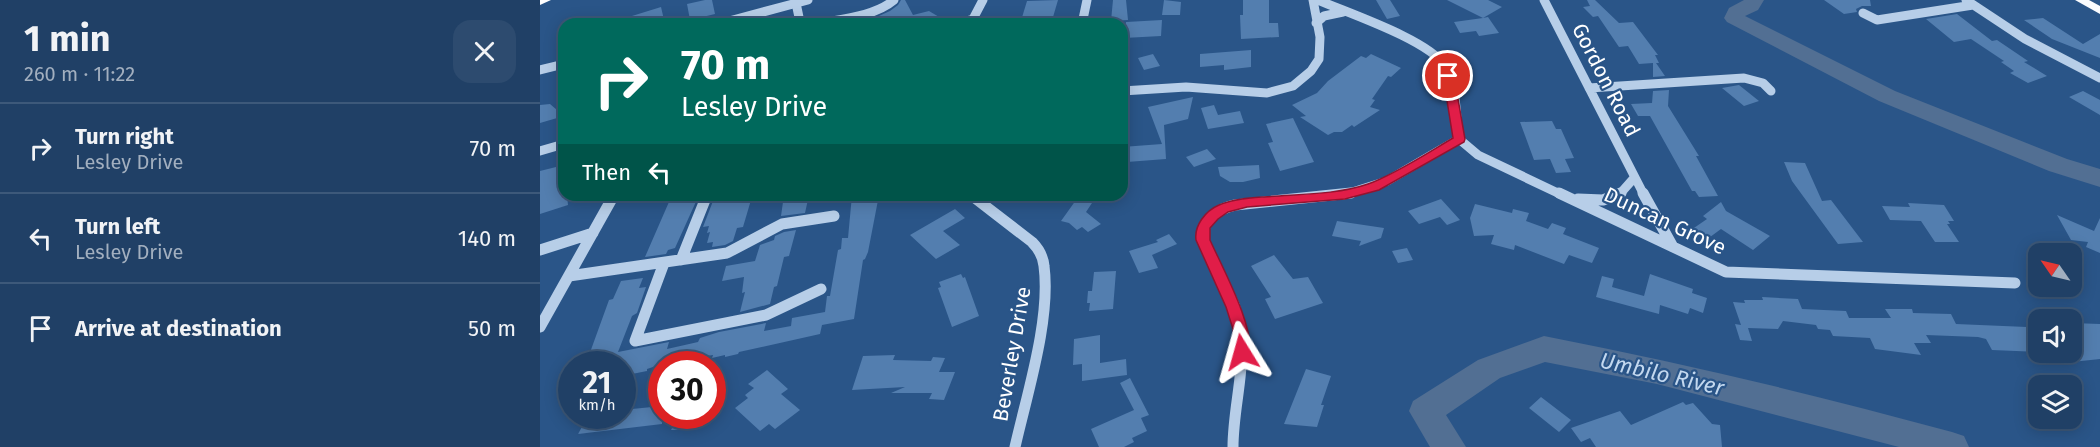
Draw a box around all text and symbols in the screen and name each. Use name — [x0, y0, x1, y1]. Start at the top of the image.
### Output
text: 1 min — [24, 17, 111, 61]
street label: Gordon Road — [1566, 19, 1646, 141]
button: close — [453, 20, 516, 83]
text: 70 m — [681, 40, 770, 90]
icon: right — [582, 42, 660, 120]
pin — [1422, 50, 1473, 101]
icon: arrive — [1431, 59, 1464, 92]
text: 260 m · 11:22 — [24, 62, 135, 86]
text: Lesley Drive — [681, 91, 827, 123]
text: Turn right — [75, 123, 174, 150]
icon: right — [24, 132, 57, 165]
text: 70 m — [470, 135, 516, 162]
text: Lesley Drive — [75, 150, 183, 174]
icon: left — [643, 156, 676, 189]
text: Then — [582, 159, 631, 186]
street label: Duncan Grove — [1600, 181, 1730, 261]
text: Turn left — [75, 213, 160, 240]
icon: left — [24, 222, 57, 255]
text: 140 m — [458, 225, 516, 252]
text: Lesley Drive — [75, 240, 183, 264]
north arrow — [2028, 243, 2082, 297]
map controls — [2028, 243, 2082, 429]
street label: Beverley Drive — [987, 285, 1037, 423]
button: sound — [2028, 309, 2082, 363]
icon: arrive — [24, 312, 57, 345]
text: Arrive at destination — [75, 315, 282, 342]
text: 50 m — [468, 315, 516, 342]
position arrow — [1210, 320, 1274, 384]
water label: Umbilo River — [1597, 347, 1727, 401]
speed limit sign: 30 — [648, 351, 726, 429]
text: 21 — [583, 365, 611, 401]
button: layers — [2028, 375, 2082, 429]
text: km/h — [578, 396, 616, 414]

